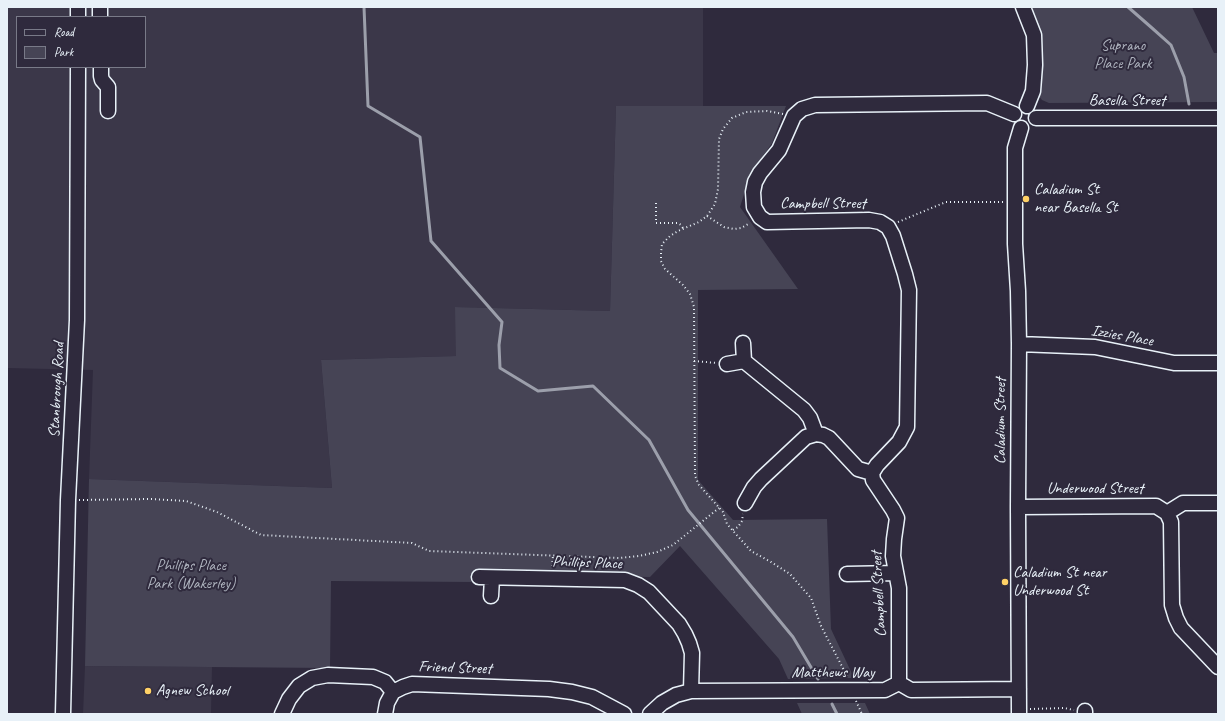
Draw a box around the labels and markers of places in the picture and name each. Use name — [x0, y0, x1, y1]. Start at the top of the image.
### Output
place label: Caladium St near Basella St — [1034, 180, 1118, 218]
marker: Caladium St near Basella St — [1021, 194, 1031, 204]
place label: Caladium St near Underwood St — [1013, 563, 1107, 601]
marker: Caladium St near Underwood St — [1000, 577, 1010, 587]
place label: Agnew School — [156, 681, 229, 701]
marker: Agnew School — [143, 686, 153, 696]

